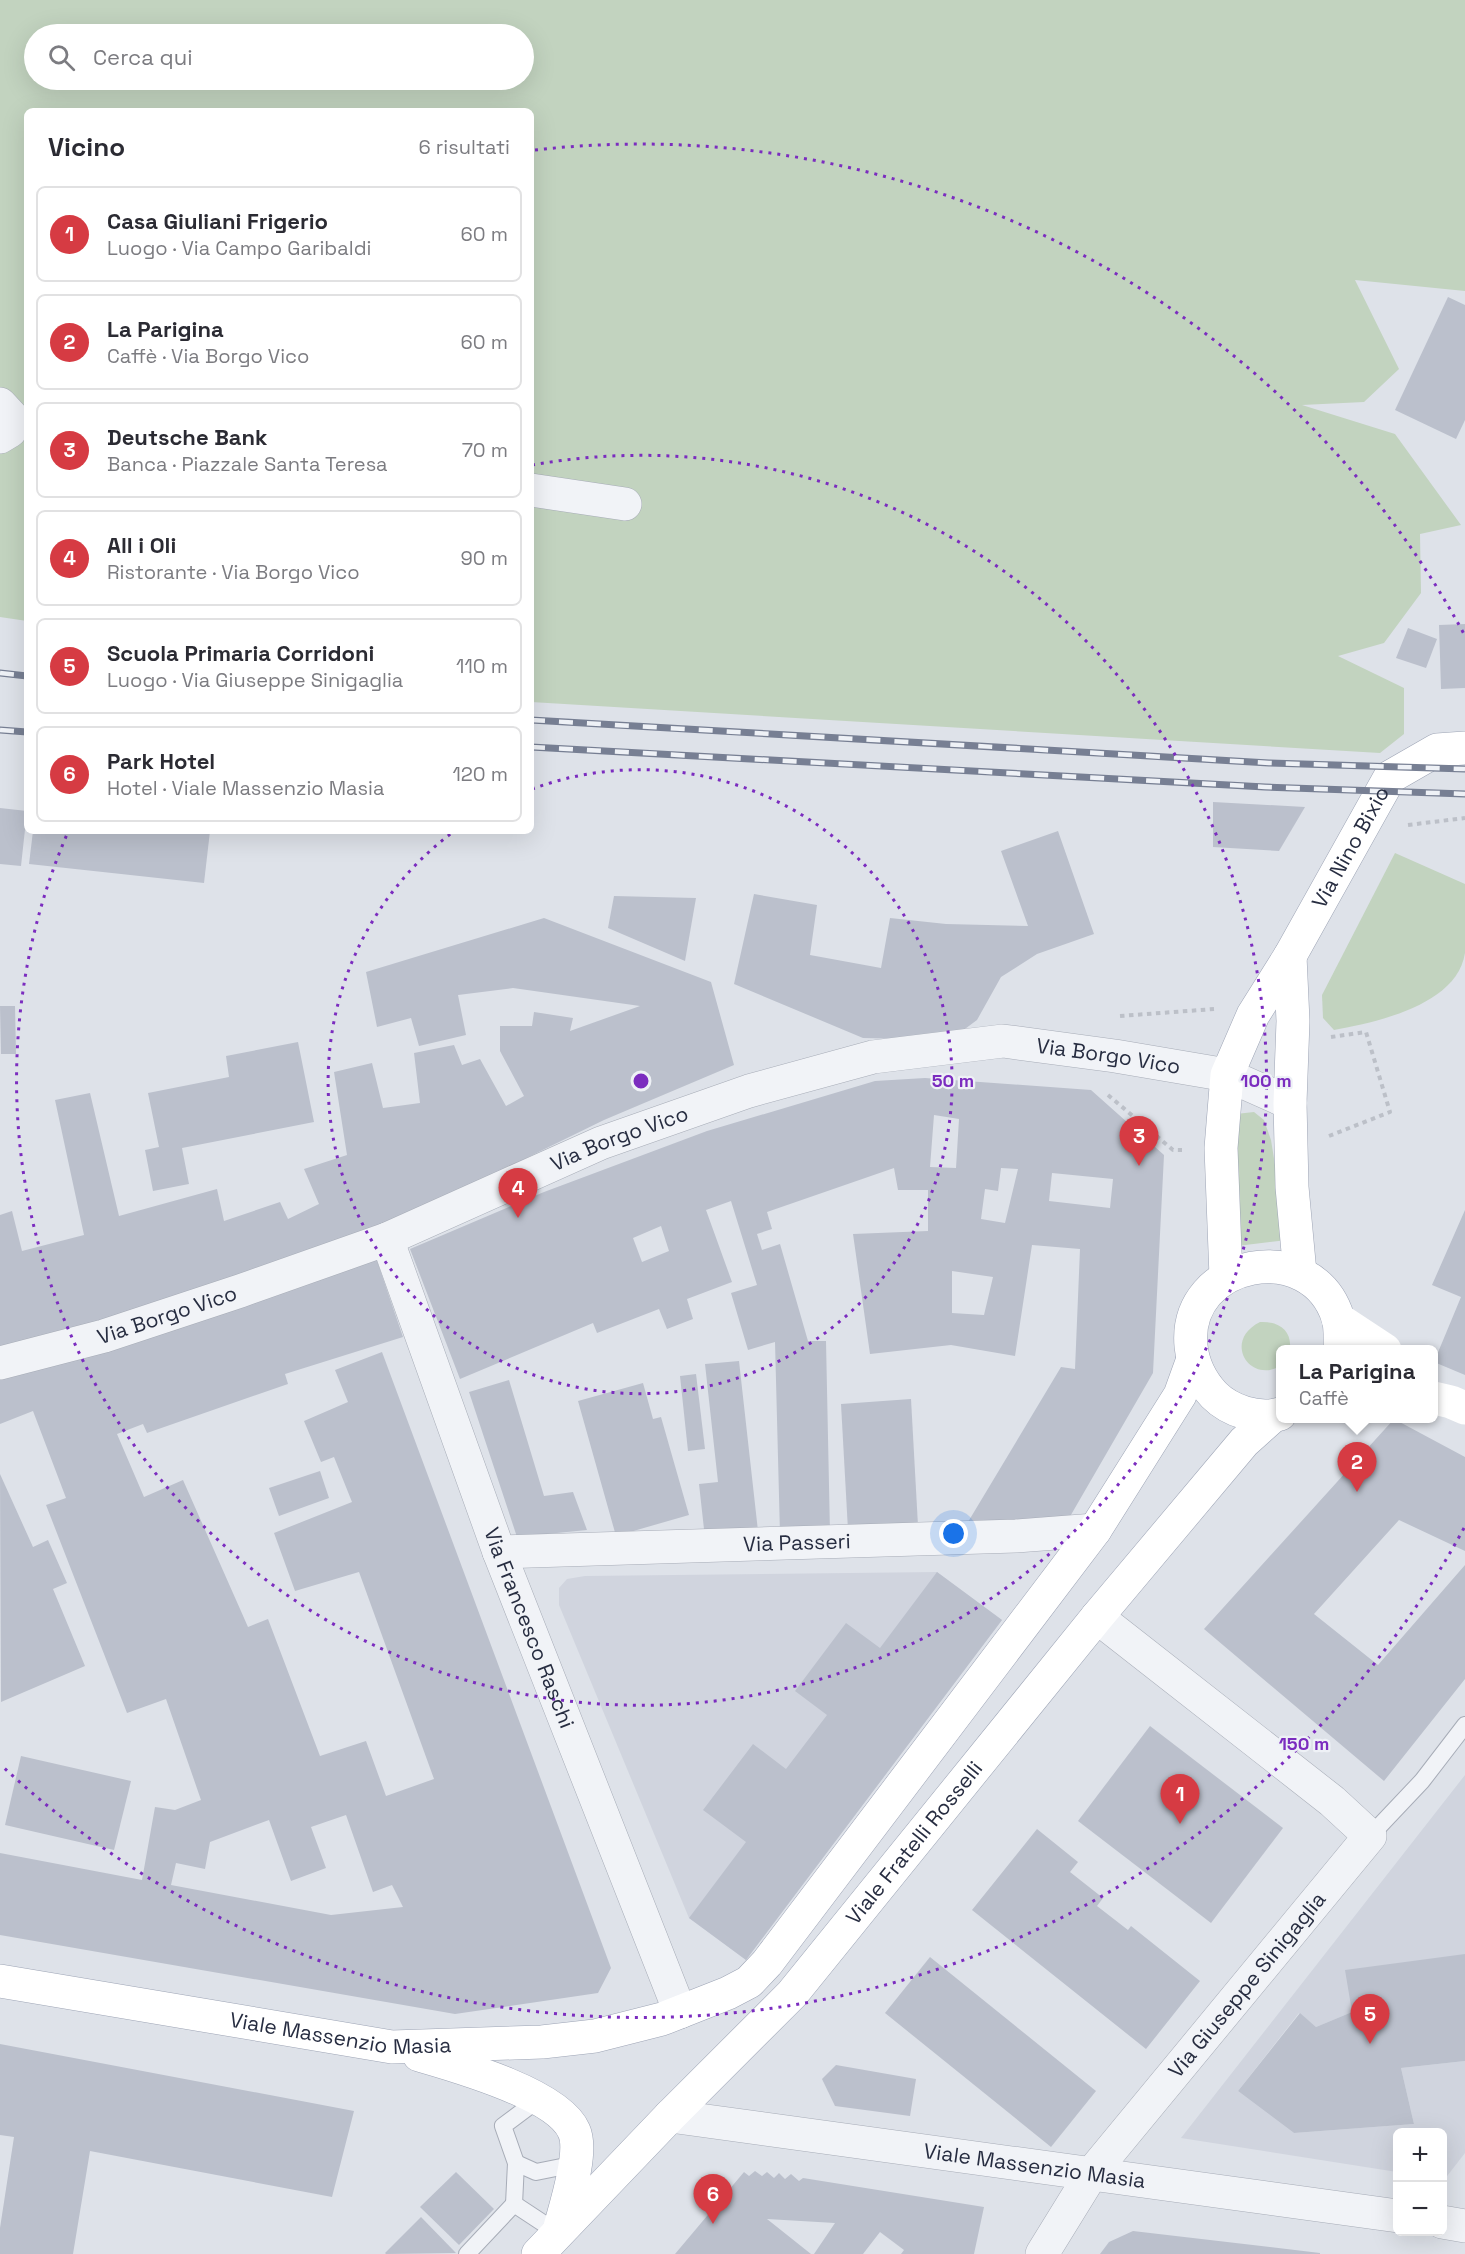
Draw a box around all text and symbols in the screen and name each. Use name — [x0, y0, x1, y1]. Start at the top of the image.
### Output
search box — [24, 24, 534, 90]
icon: search — [45, 41, 78, 74]
text: Cerca qui — [93, 43, 193, 71]
text: Vicino — [48, 130, 125, 164]
text: 6 risultati — [418, 134, 510, 160]
text: Casa Giuliani Frigerio — [107, 207, 328, 235]
text: 1 — [65, 221, 74, 247]
text: 60 m — [461, 221, 508, 247]
text: Luogo · Via Campo Garibaldi — [107, 235, 371, 261]
text: La Parigina — [107, 315, 224, 343]
text: 2 — [64, 329, 75, 355]
text: 60 m — [461, 329, 508, 355]
text: Caffè · Via Borgo Vico — [107, 343, 309, 369]
text: Deutsche Bank — [107, 423, 267, 451]
text: 3 — [63, 437, 76, 463]
text: 70 m — [462, 437, 508, 463]
text: Banca · Piazzale Santa Teresa — [107, 451, 388, 477]
text: All i Oli — [107, 531, 176, 559]
text: 4 — [63, 545, 76, 571]
text: 90 m — [461, 545, 508, 571]
text: Ristorante · Via Borgo Vico — [107, 559, 360, 585]
text: Scuola Primaria Corridoni — [107, 639, 374, 667]
text: 5 — [64, 653, 76, 679]
text: 110 m — [456, 653, 508, 679]
text: Luogo · Via Giuseppe Sinigaglia — [107, 667, 403, 693]
text: Park Hotel — [107, 747, 215, 775]
text: 6 — [63, 761, 76, 787]
text: 120 m — [452, 761, 508, 787]
text: Hotel · Viale Massenzio Masia — [107, 775, 384, 801]
street label: Via Nino Bixio — [1305, 781, 1395, 913]
street label: Via Borgo Vico — [1035, 1032, 1182, 1080]
text: 50 m — [932, 1069, 974, 1092]
text: 100 m — [1240, 1069, 1292, 1092]
centre of rings — [631, 1071, 651, 1091]
street label: Via Borgo Vico — [546, 1099, 692, 1177]
pin: 3 — [1120, 1116, 1158, 1166]
pin: 4 — [498, 1168, 538, 1218]
street label: Via Borgo Vico — [94, 1279, 240, 1350]
popup — [1276, 1345, 1438, 1423]
text: La Parigina — [1299, 1357, 1415, 1385]
text: Caffè — [1299, 1385, 1349, 1411]
pin: 2 — [1338, 1442, 1376, 1492]
your location — [939, 1519, 968, 1548]
street label: Via Francesco Raschi — [478, 1524, 581, 1732]
street label: Via Passeri — [743, 1527, 851, 1557]
text: 150 m — [1279, 1732, 1329, 1755]
street label: Viale Fratelli Rosselli — [840, 1755, 988, 1930]
pin: 1 — [1160, 1774, 1200, 1824]
street label: Via Giuseppe Sinigaglia — [1162, 1886, 1331, 2083]
pin: 5 — [1350, 1994, 1390, 2044]
street label: Viale Massenzio Masia — [228, 2006, 452, 2060]
map controls — [1393, 2128, 1447, 2236]
button: + — [1393, 2128, 1447, 2182]
street label: Viale Massenzio Masia — [922, 2137, 1147, 2194]
pin: 6 — [694, 2174, 732, 2224]
button: − — [1393, 2182, 1447, 2236]

